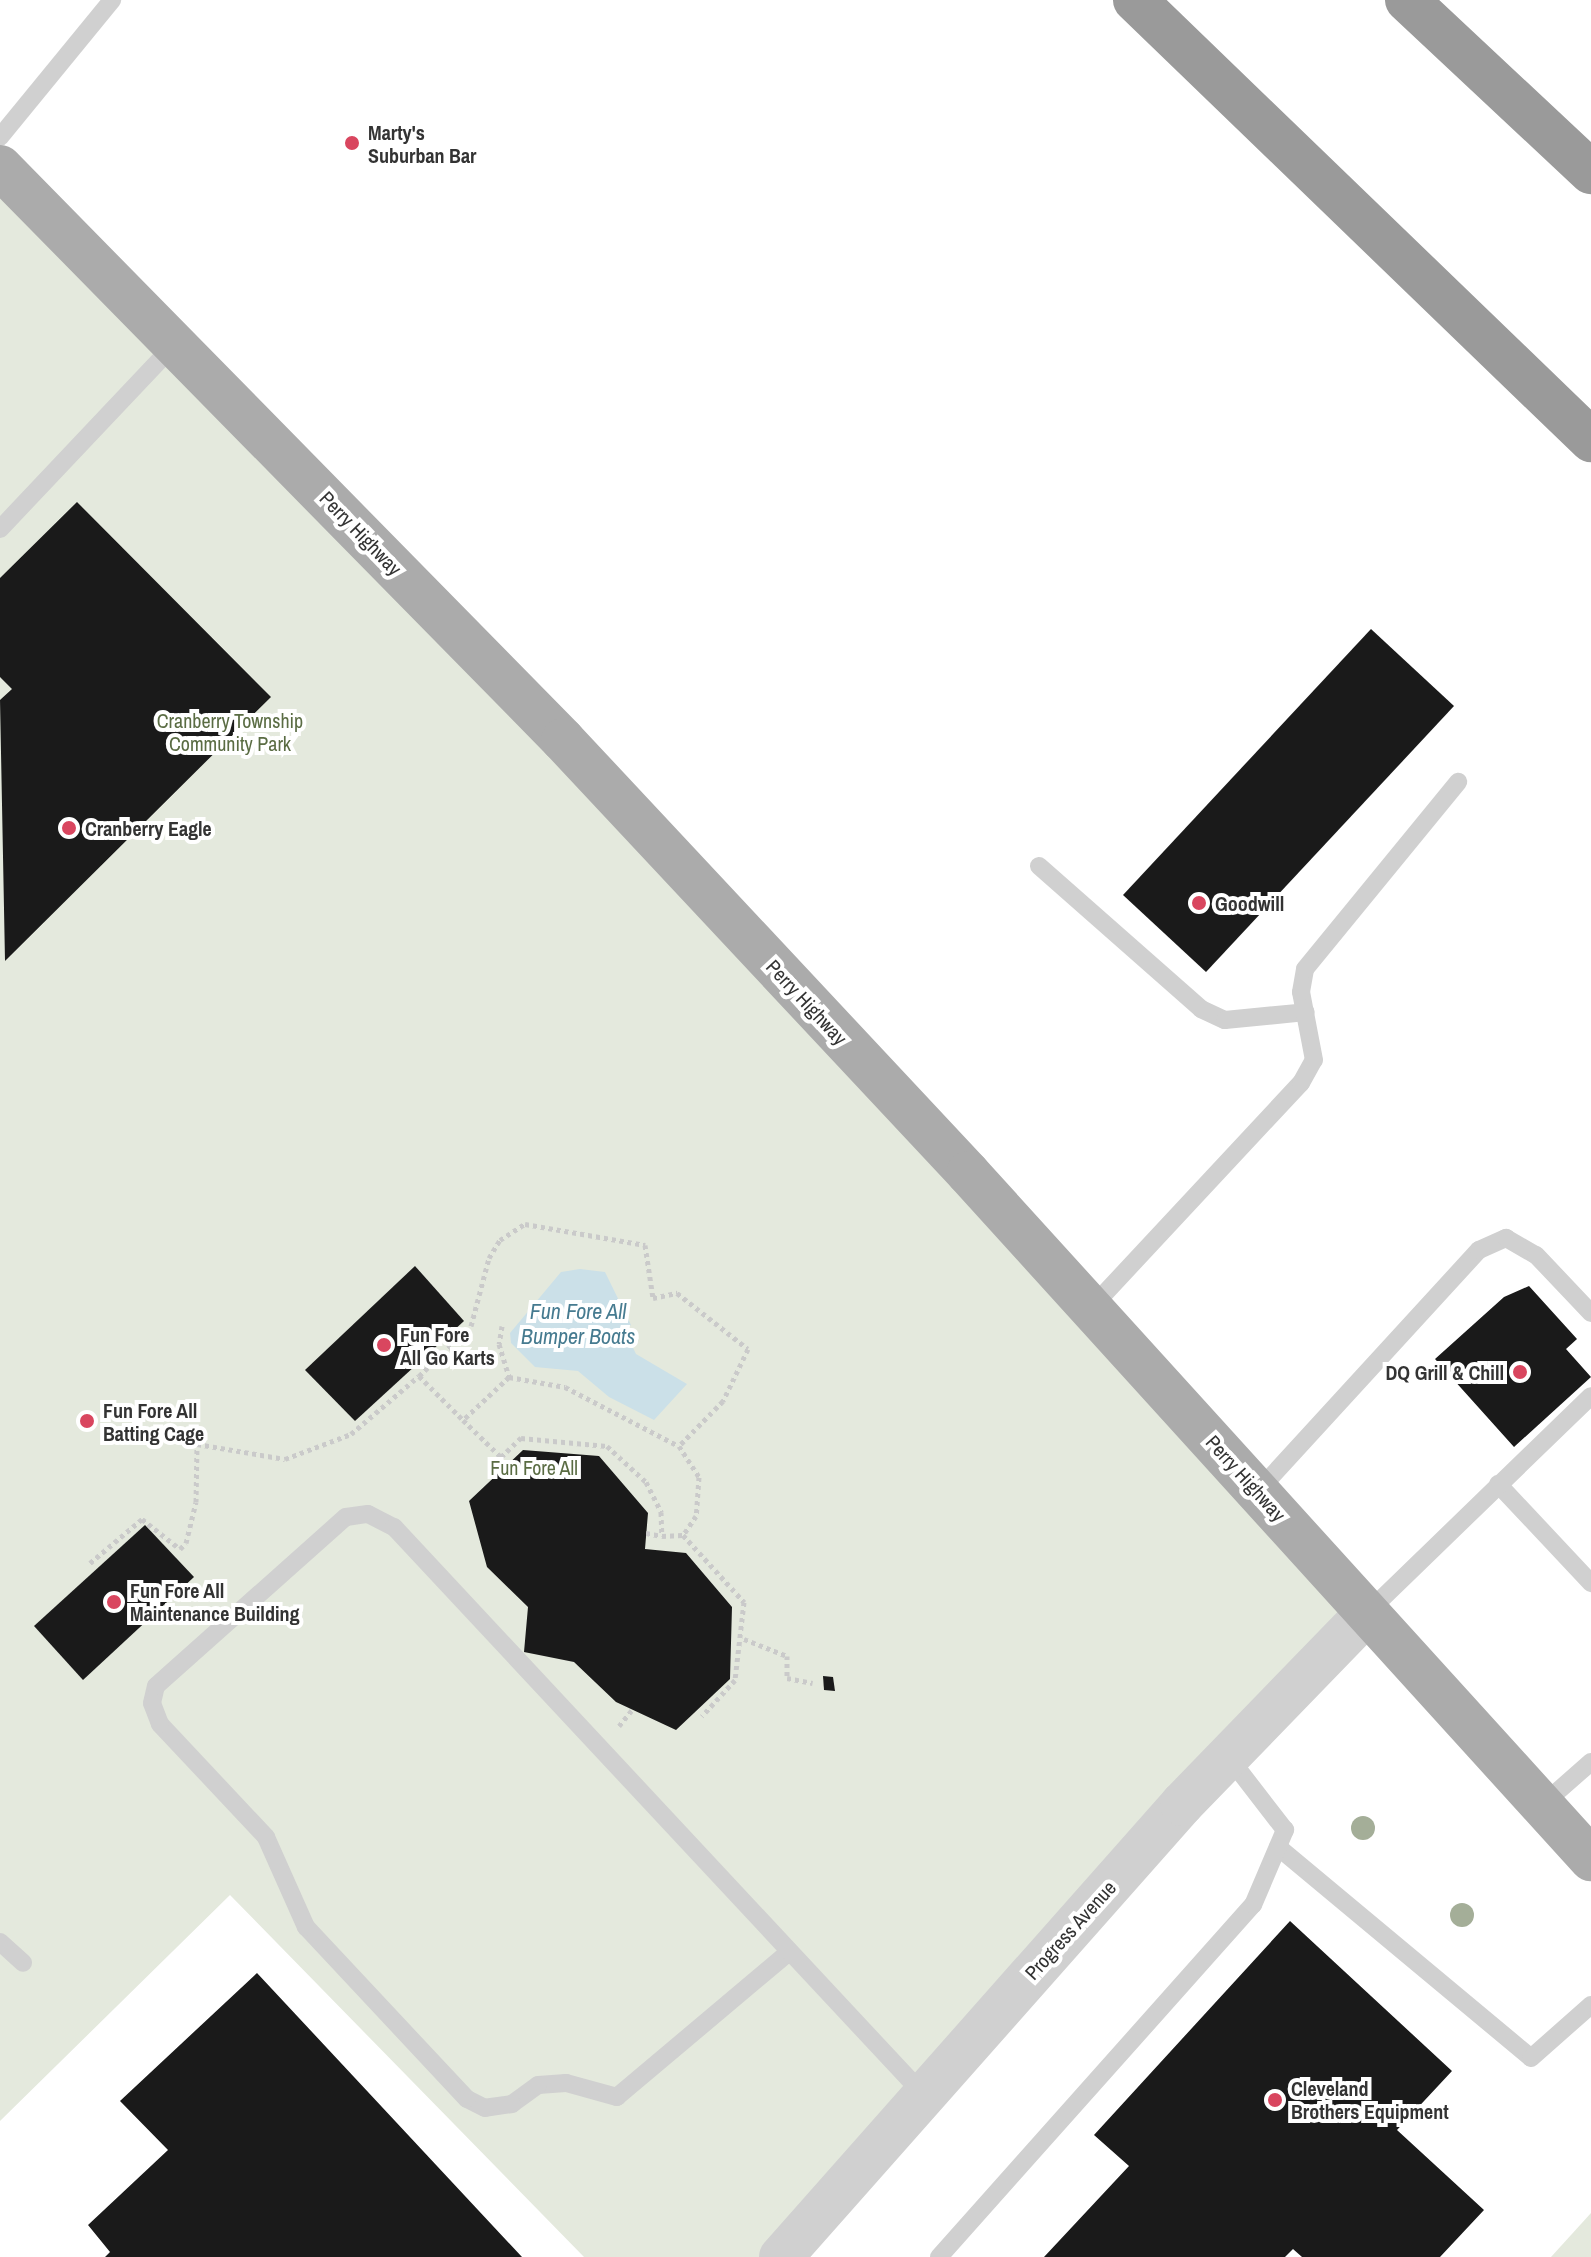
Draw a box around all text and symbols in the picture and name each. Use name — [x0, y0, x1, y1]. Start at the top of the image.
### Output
place label: Marty's Suburban Bar — [368, 120, 476, 167]
marker: Marty's Suburban Bar — [343, 134, 361, 152]
street label: Perry Highway — [315, 486, 407, 580]
park label: Cranberry Township Community Park — [157, 708, 303, 755]
place label: Cranberry Eagle — [85, 816, 212, 840]
marker: Cranberry Eagle — [60, 819, 78, 837]
place label: Goodwill — [1215, 891, 1284, 915]
marker: Goodwill — [1190, 894, 1208, 912]
street label: Perry Highway — [762, 954, 852, 1050]
water label: Fun Fore All Bumper Boats — [521, 1298, 635, 1350]
place label: Fun Fore All Go Karts — [400, 1322, 495, 1369]
marker: Fun Fore All Go Karts — [375, 1336, 393, 1354]
place label: DQ Grill & Chill — [1386, 1360, 1504, 1384]
marker: DQ Grill & Chill — [1511, 1363, 1529, 1381]
place label: Fun Fore All Batting Cage — [103, 1398, 204, 1445]
marker: Fun Fore All Batting Cage — [78, 1412, 96, 1430]
street label: Perry Highway — [1201, 1430, 1291, 1526]
park label: Fun Fore All — [490, 1455, 578, 1479]
place label: Fun Fore All Maintenance Building — [130, 1578, 299, 1625]
marker: Fun Fore All Maintenance Building — [105, 1593, 123, 1611]
street label: Progress Avenue — [1019, 1875, 1121, 1985]
place label: Cleveland Brothers Equipment — [1291, 2076, 1449, 2123]
marker: Cleveland Brothers Equipment — [1266, 2091, 1284, 2109]

